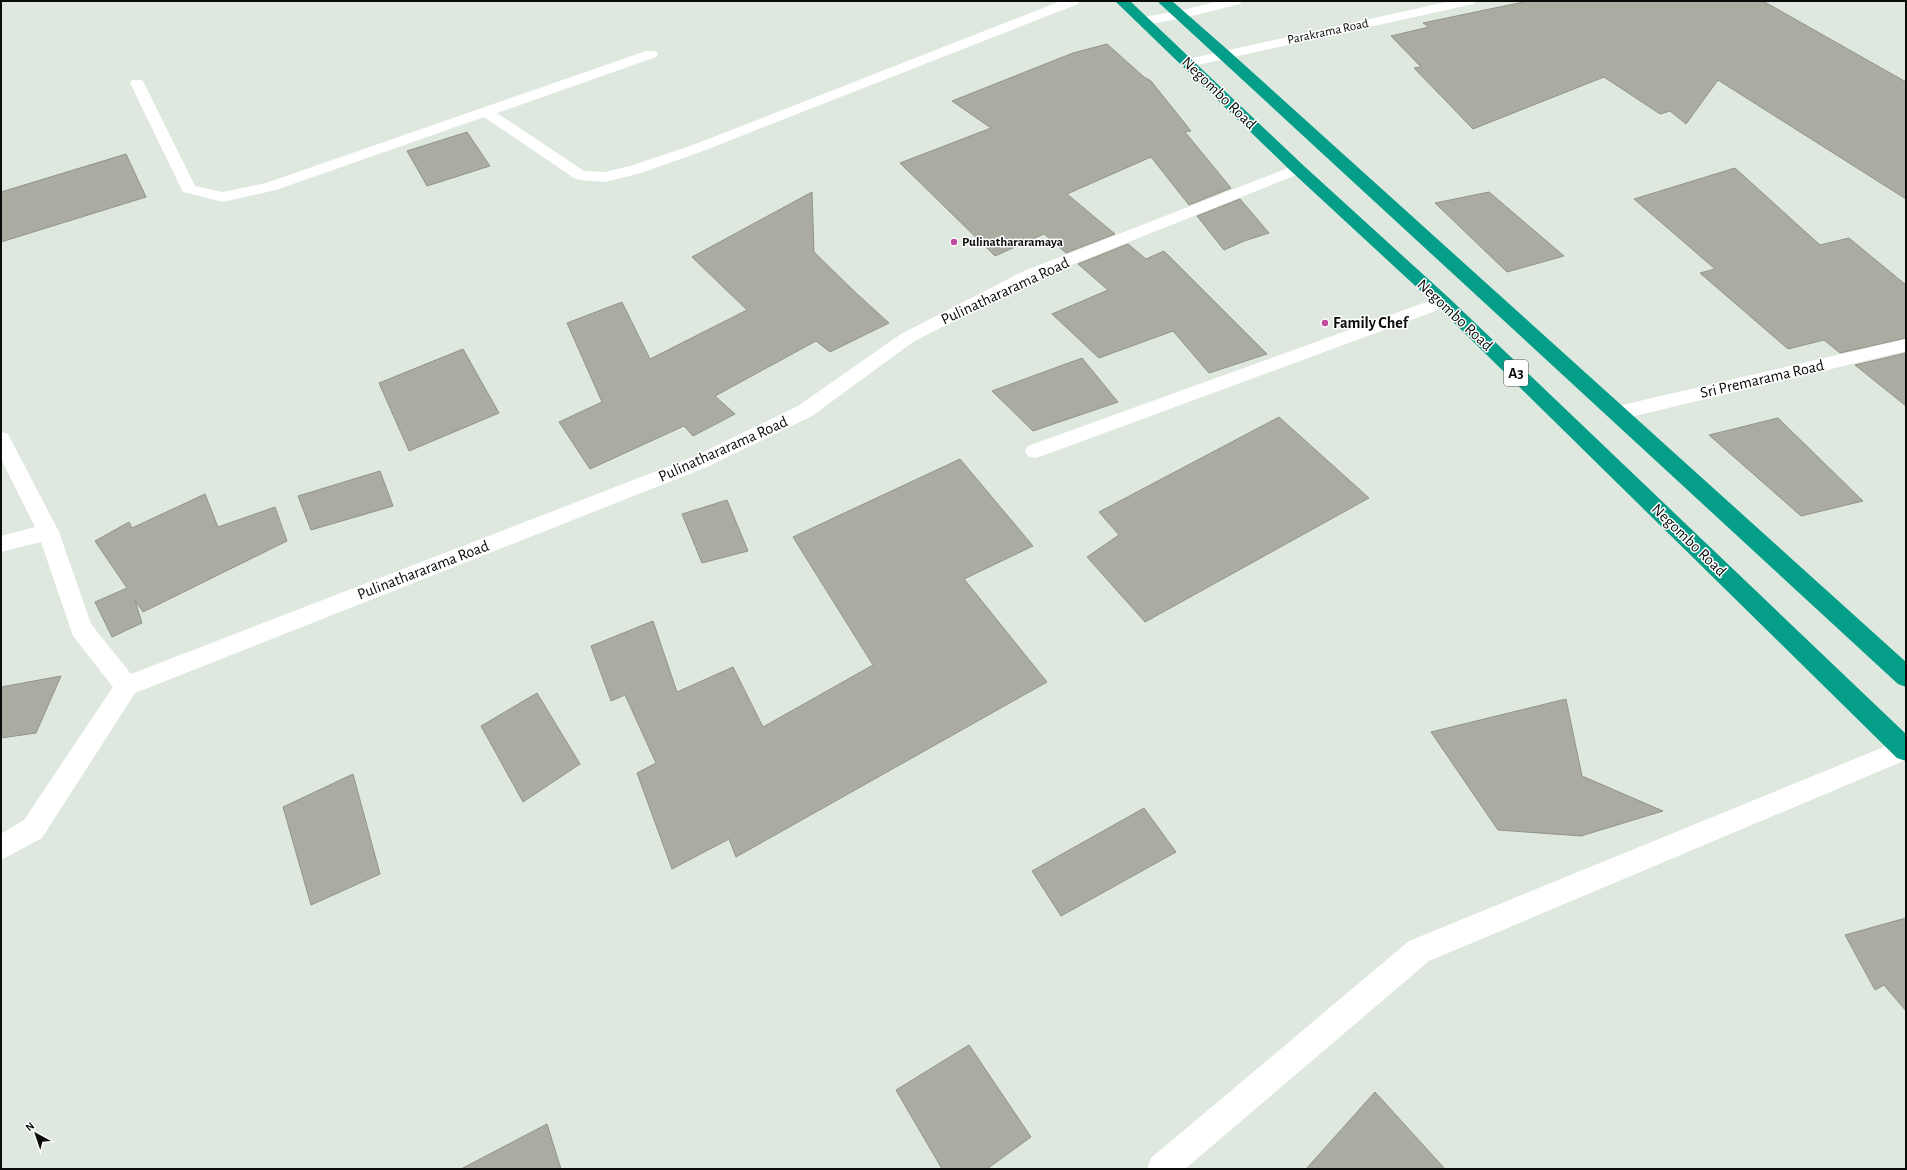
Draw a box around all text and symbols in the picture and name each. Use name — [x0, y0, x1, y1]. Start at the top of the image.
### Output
street label: Parakrama Road — [1286, 17, 1370, 47]
street label: Negombo Road — [1179, 54, 1259, 132]
place label: Pulinathararamaya — [962, 236, 1063, 249]
marker: Pulinathararamaya — [949, 237, 959, 247]
street label: Pulinathararama Road — [938, 254, 1072, 328]
street label: Negombo Road — [1414, 276, 1496, 354]
place label: Family Chef — [1333, 315, 1410, 332]
marker: Family Chef — [1320, 318, 1330, 328]
street label: Sri Premarama Road — [1699, 357, 1825, 401]
road number: A3 — [1504, 360, 1528, 386]
street label: Pulinathararama Road — [656, 413, 790, 485]
street label: Negombo Road — [1649, 501, 1729, 579]
street label: Pulinathararama Road — [355, 538, 491, 602]
north arrow — [16, 1114, 56, 1154]
text: N — [23, 1120, 36, 1133]

